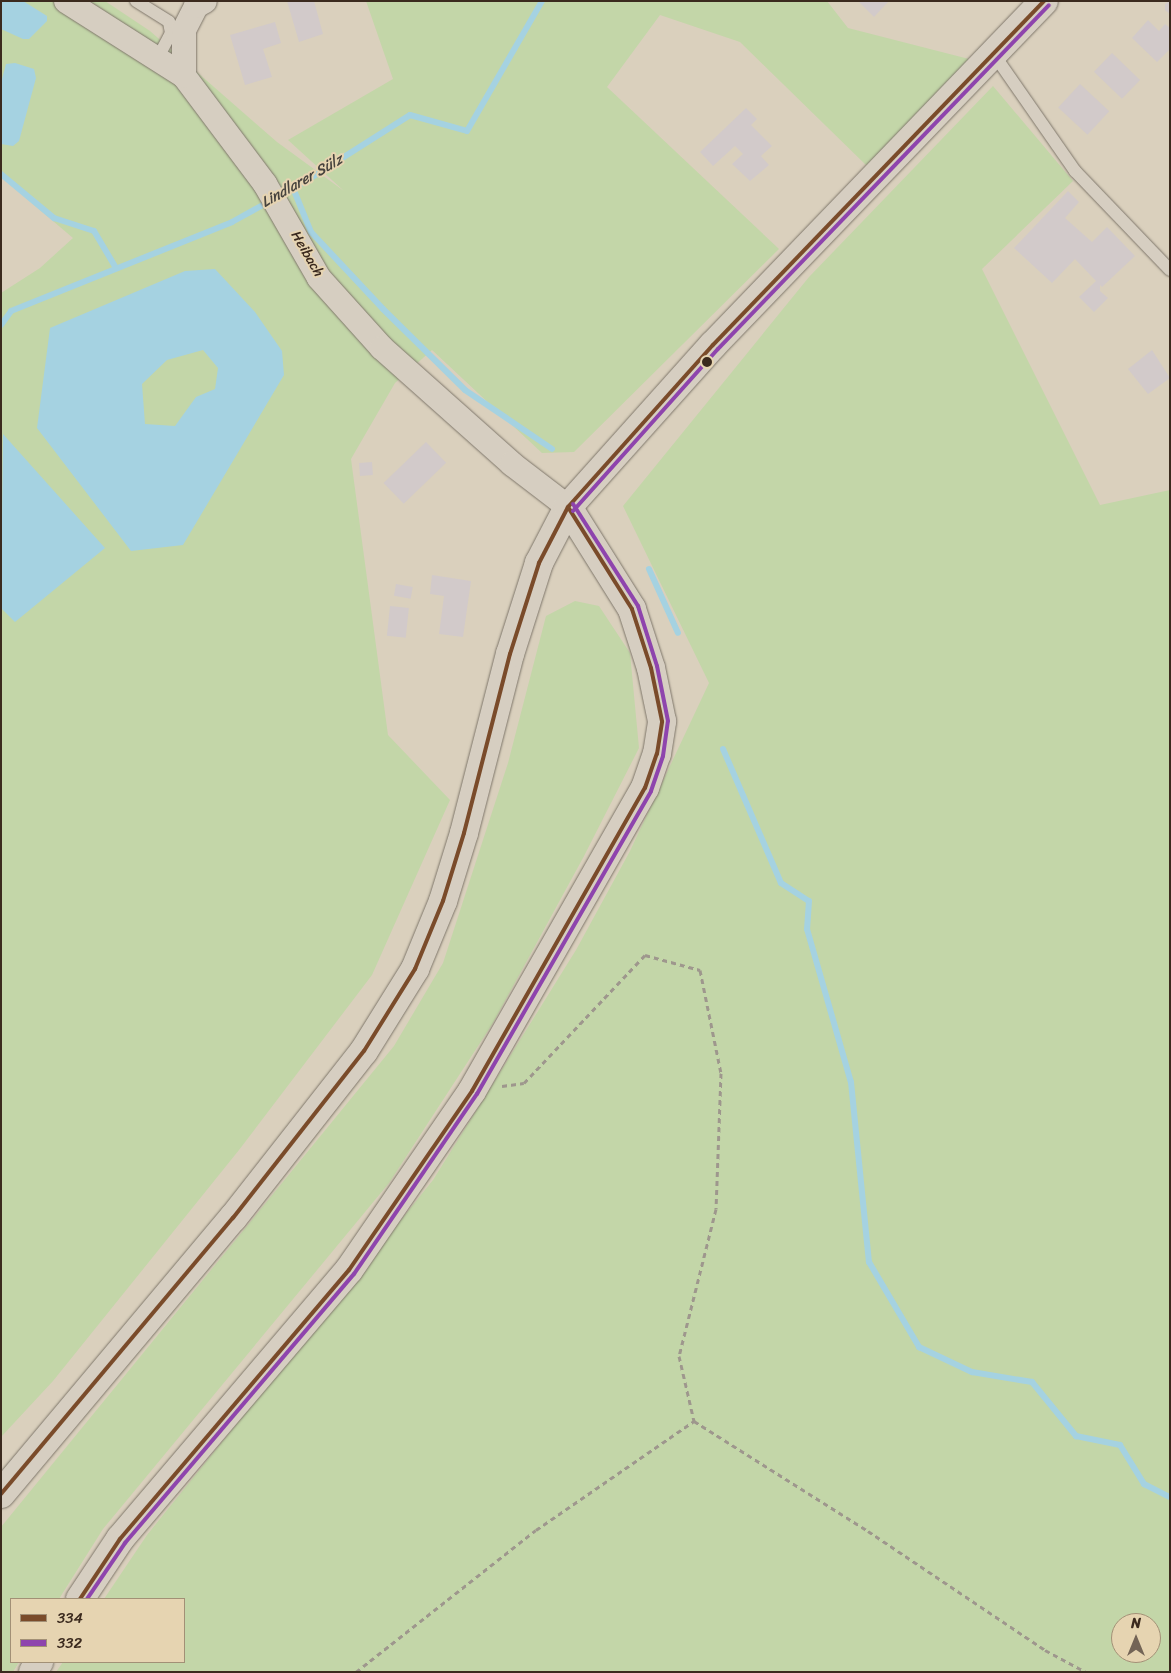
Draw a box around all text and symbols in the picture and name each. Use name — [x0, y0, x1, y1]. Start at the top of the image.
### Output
water label: Lindlarer Sülz — [258, 150, 346, 212]
street label: Heibach — [287, 228, 327, 280]
unlabelled marker — [702, 357, 712, 367]
legend — [10, 1598, 185, 1663]
text: 334 — [57, 1605, 83, 1631]
text: N — [1131, 1611, 1141, 1636]
north arrow — [1111, 1613, 1161, 1663]
text: 332 — [57, 1630, 82, 1656]

